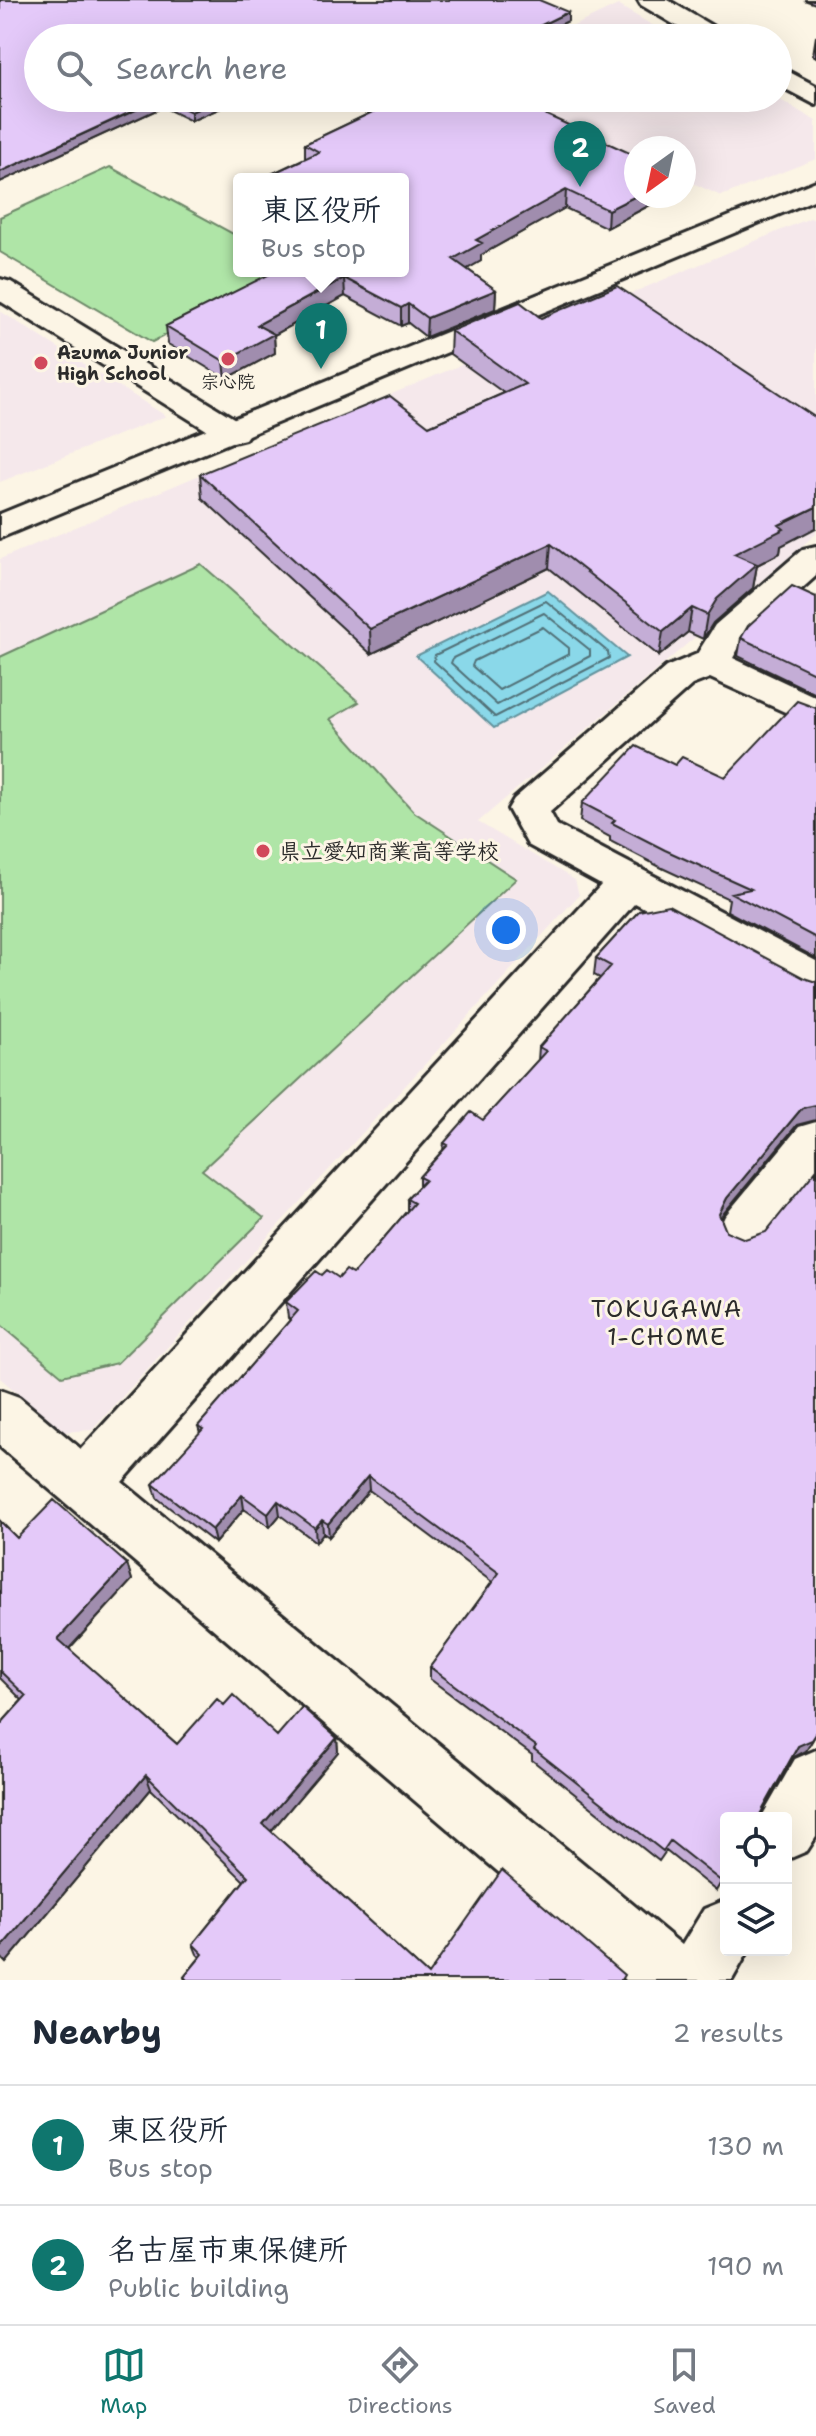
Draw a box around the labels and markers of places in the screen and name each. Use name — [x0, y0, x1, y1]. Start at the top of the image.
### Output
pin: 2 — [554, 121, 606, 187]
pin: 1 — [295, 303, 347, 369]
place label: Azuma Junior High School — [57, 341, 189, 386]
marker: 宗心院 — [219, 350, 237, 368]
marker: Azuma Junior High School — [32, 354, 50, 372]
place label: 宗心院 — [201, 370, 255, 394]
place label: 県立愛知商業高等学校 — [279, 837, 499, 866]
marker: 県立愛知商業高等学校 — [254, 842, 272, 860]

